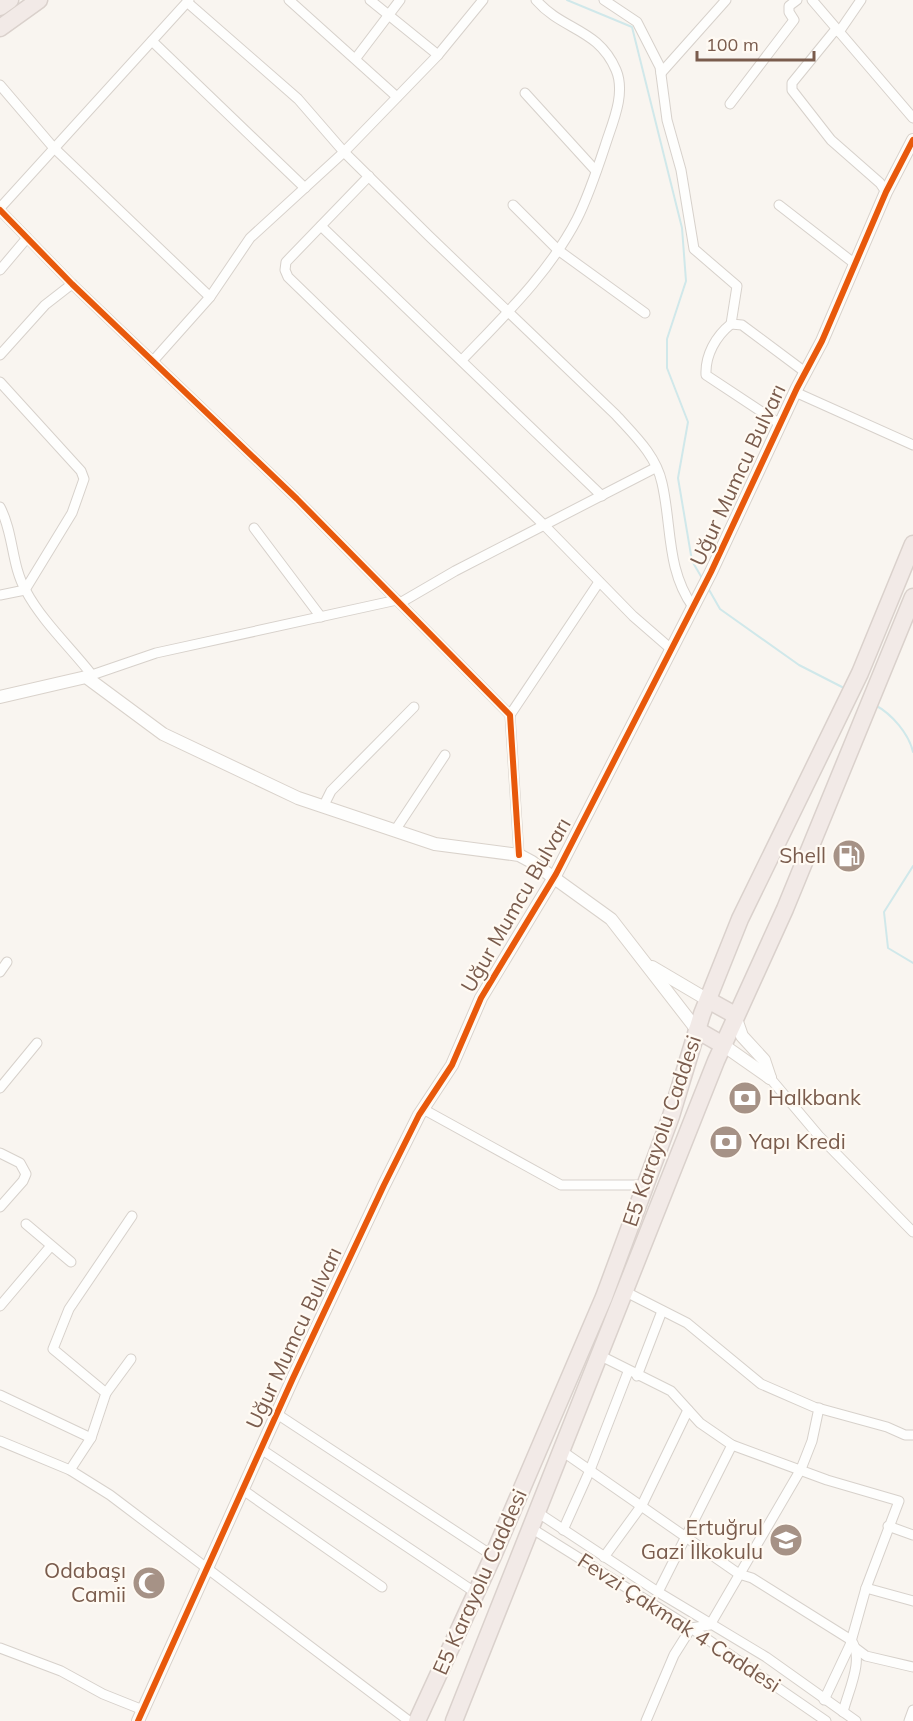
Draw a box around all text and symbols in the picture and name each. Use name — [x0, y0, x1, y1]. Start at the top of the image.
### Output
scale bar — [697, 24, 814, 62]
text: 100 m — [706, 33, 759, 56]
street label: Uğur Mumcu Bulvarı — [684, 380, 791, 569]
street label: Uğur Mumcu Bulvarı — [455, 813, 576, 996]
fuel station icon: Shell — [831, 838, 867, 874]
place label: Shell — [779, 842, 826, 868]
street label: E5 Karayolu Caddesi — [616, 1032, 706, 1230]
bank icon: Halkbank — [727, 1080, 763, 1116]
place label: Halkbank — [768, 1084, 861, 1110]
bank icon: Yapı Kredi — [708, 1124, 744, 1160]
place label: Yapı Kredi — [748, 1128, 846, 1154]
street label: Uğur Mumcu Bulvarı — [240, 1243, 347, 1432]
street label: E5 Karayolu Caddesi — [426, 1485, 532, 1679]
place label: Ertuğrul Gazi İlkokulu — [641, 1514, 763, 1564]
school or university icon: Ertuğrul Gazi İlkokulu — [768, 1522, 804, 1558]
street label: Fevzi Çakmak 4 Caddesi — [573, 1547, 786, 1697]
place label: Odabaşı Camii — [44, 1557, 126, 1607]
mosque icon: Odabaşı Camii — [131, 1565, 167, 1601]

